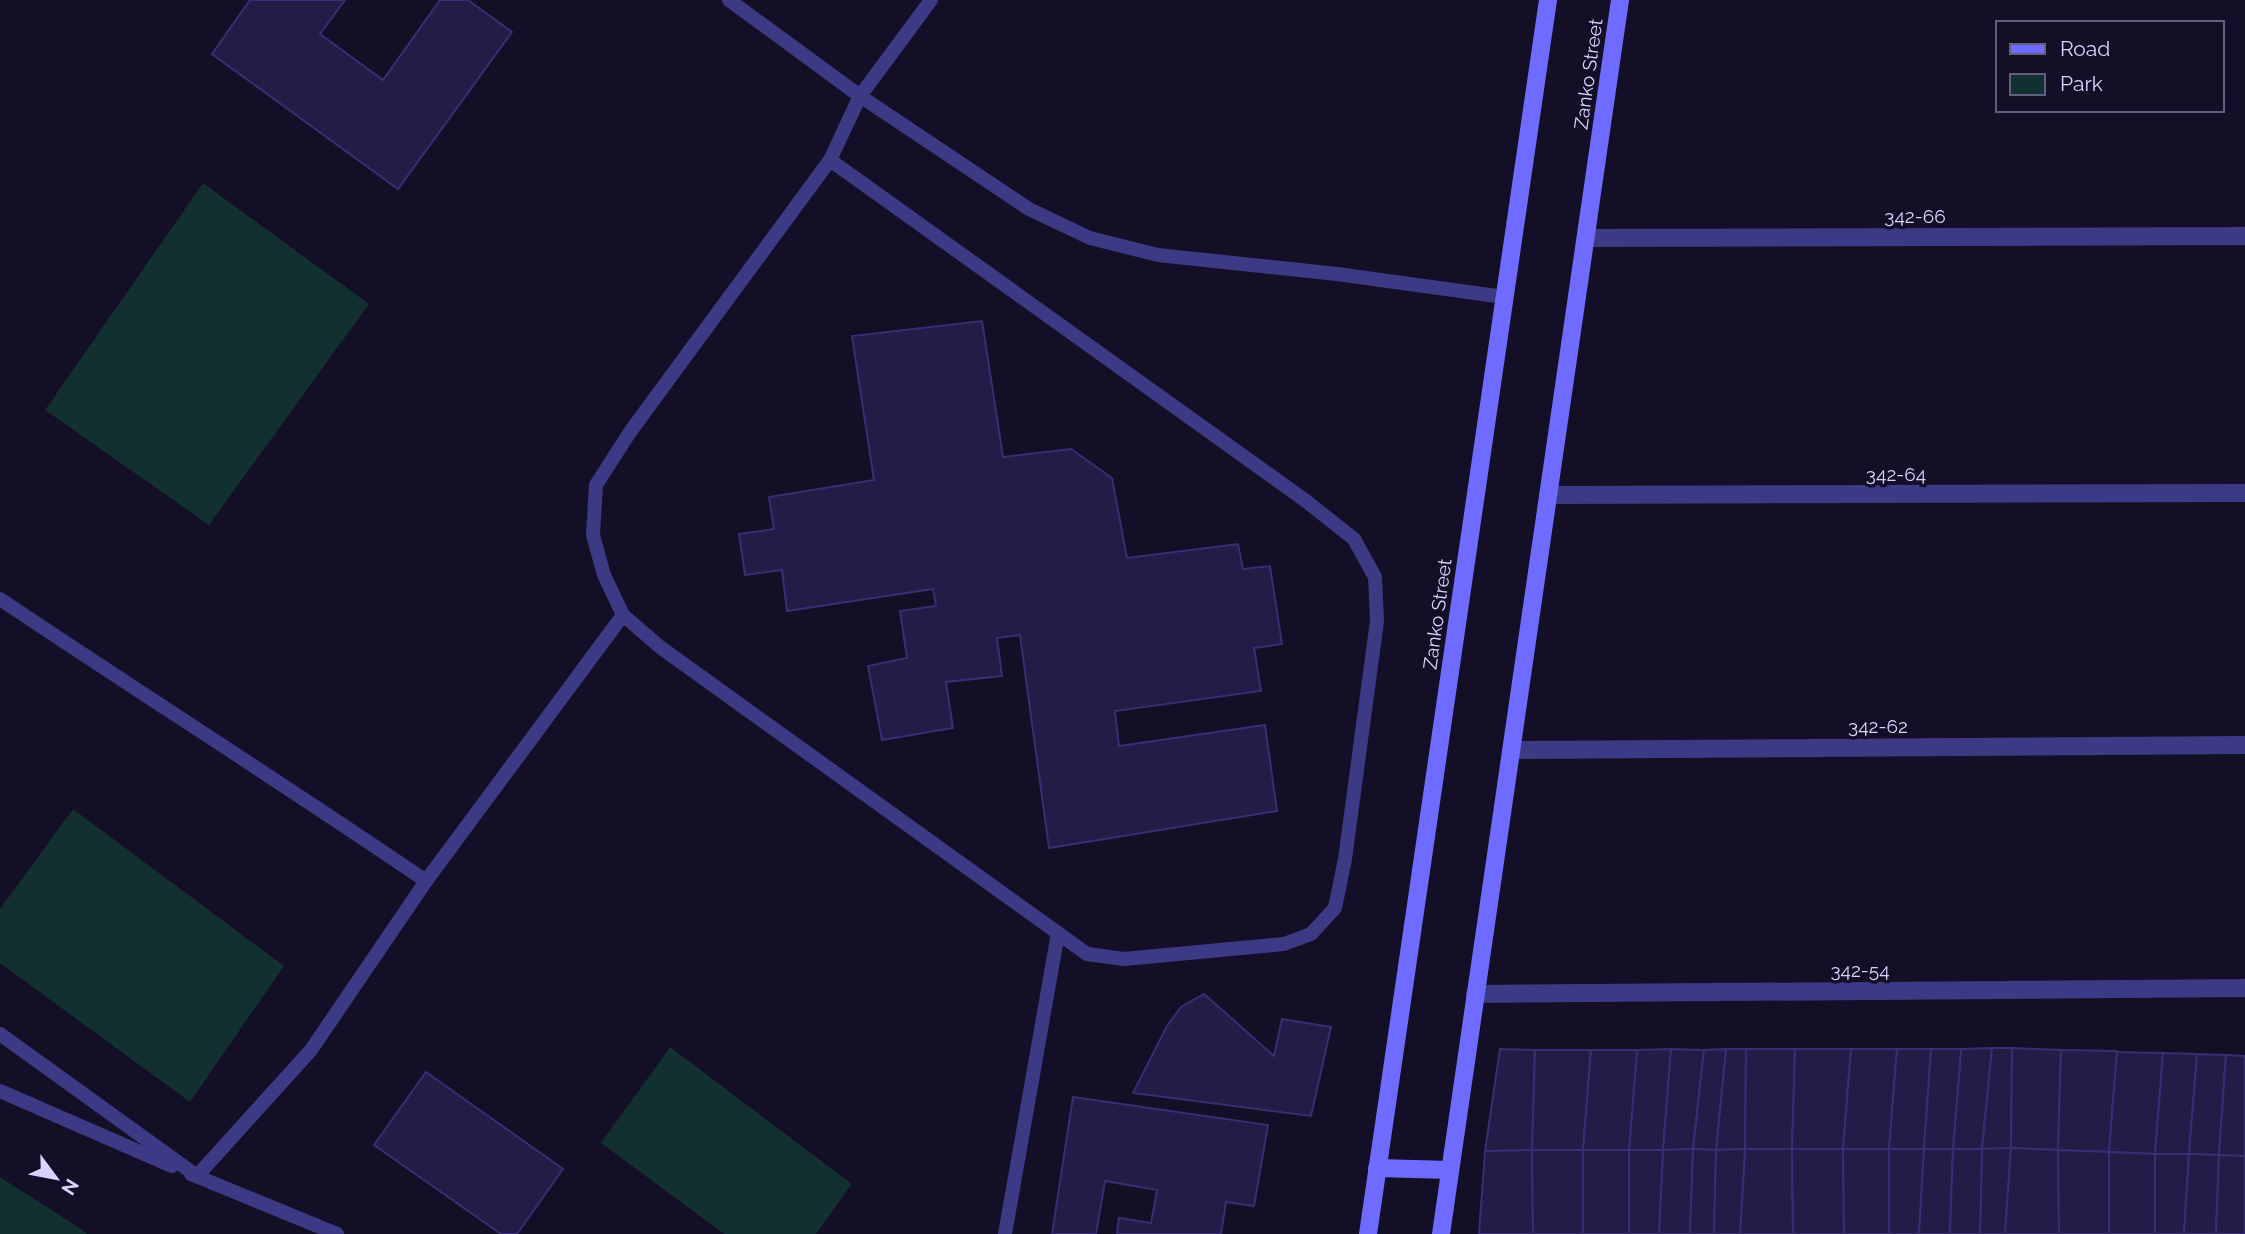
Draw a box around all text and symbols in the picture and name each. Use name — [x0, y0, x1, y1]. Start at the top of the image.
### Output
street label: Zanko Street — [1569, 17, 1607, 131]
legend — [1996, 21, 2224, 112]
text: Road — [2060, 36, 2110, 61]
text: Park — [2060, 71, 2103, 96]
street label: 342-66 — [1884, 205, 1946, 227]
street label: 342-64 — [1866, 463, 1926, 485]
street label: Zanko Street — [1418, 557, 1456, 671]
street label: 342-62 — [1848, 715, 1908, 737]
street label: 342-54 — [1830, 959, 1890, 981]
north arrow — [21, 1143, 91, 1213]
text: N — [57, 1175, 84, 1199]

